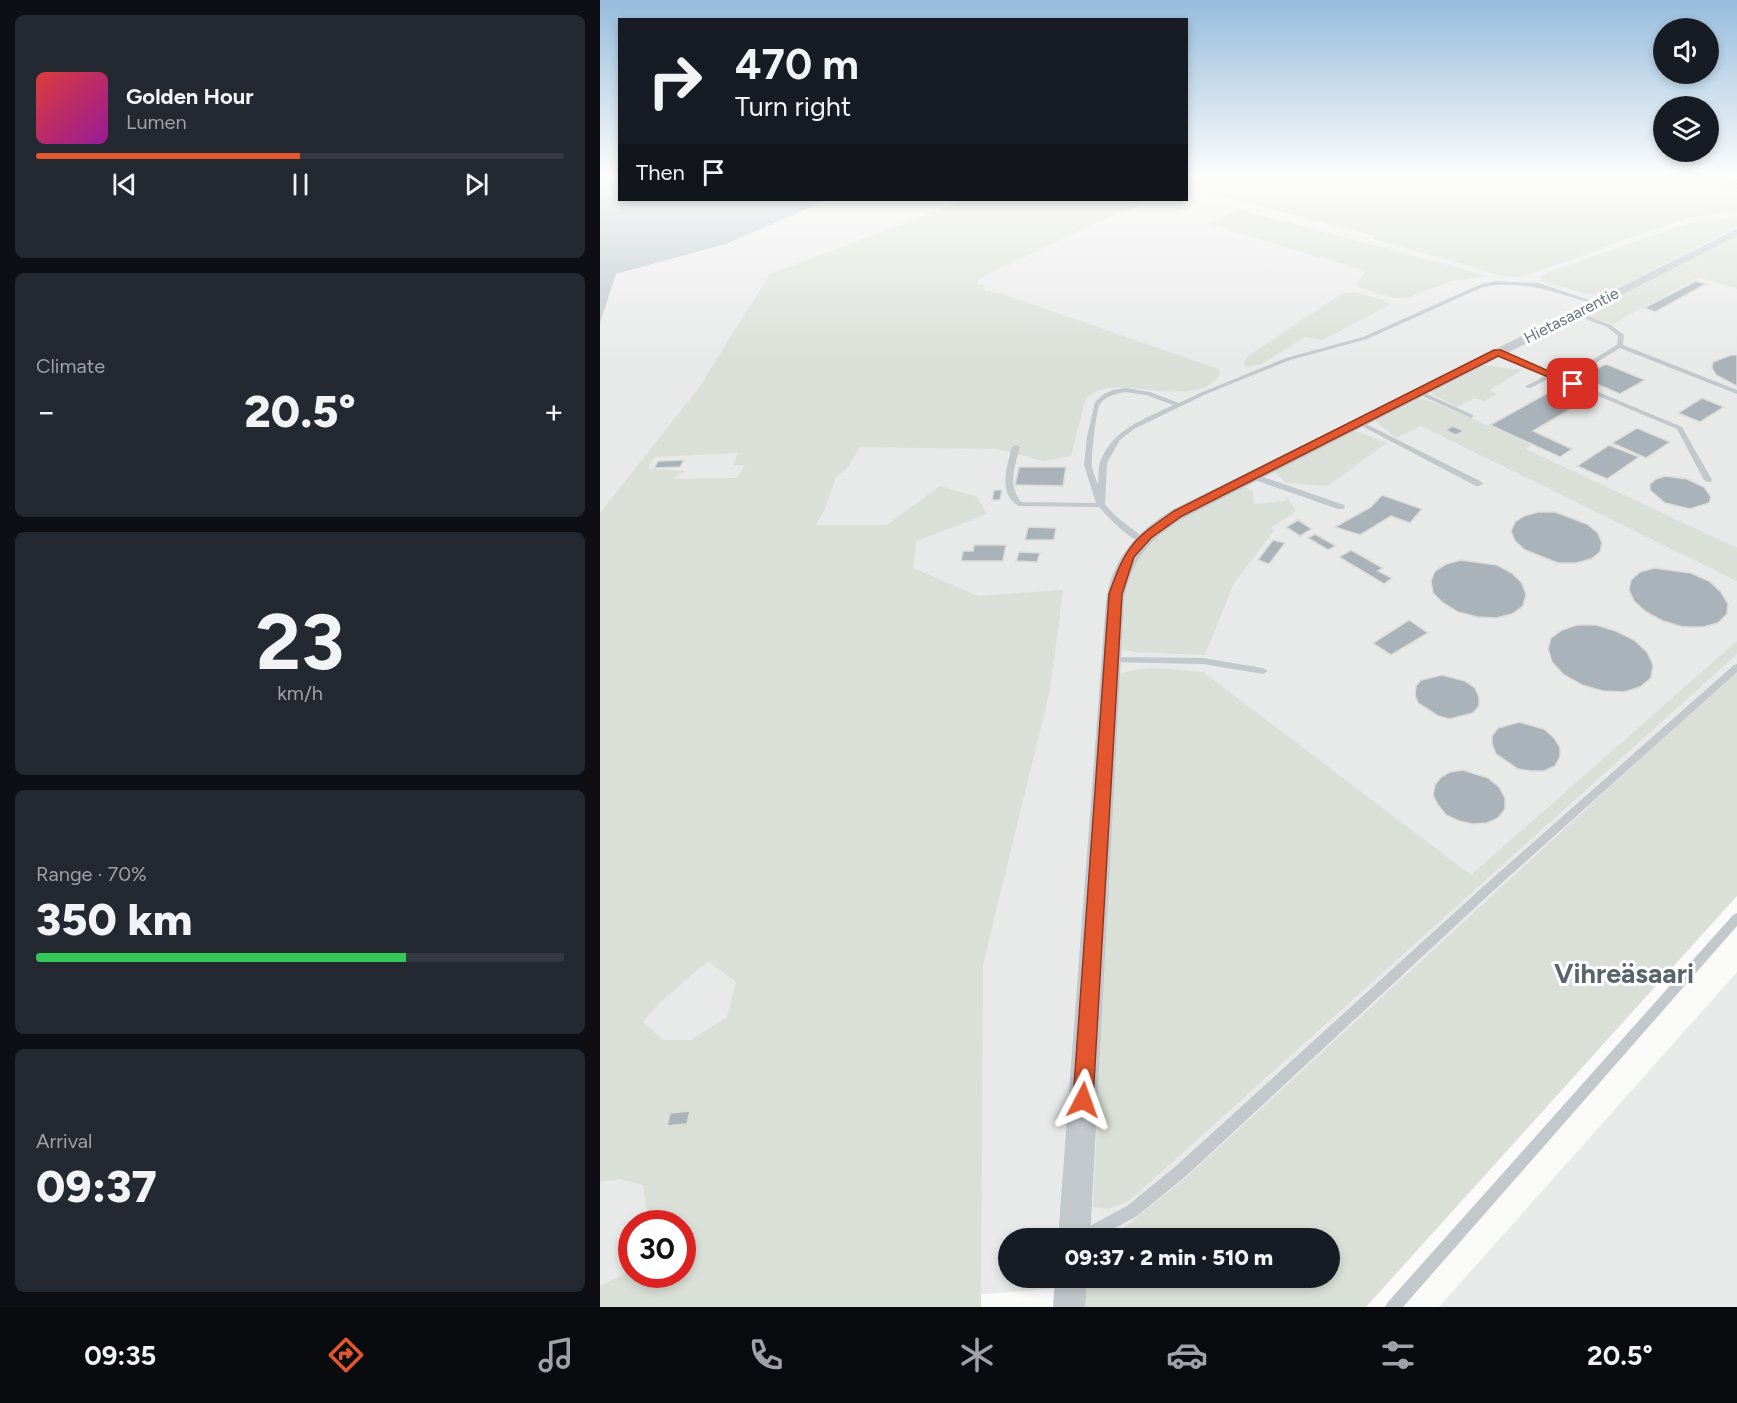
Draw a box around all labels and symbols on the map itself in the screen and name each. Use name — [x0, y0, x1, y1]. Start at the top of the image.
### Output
street label: Hietasaarentie — [1521, 283, 1622, 348]
pin — [1547, 358, 1598, 409]
district label: Vihreäsaari — [1554, 957, 1694, 990]
position arrow — [1051, 1068, 1115, 1132]
speed limit sign: 30 — [618, 1210, 696, 1288]

